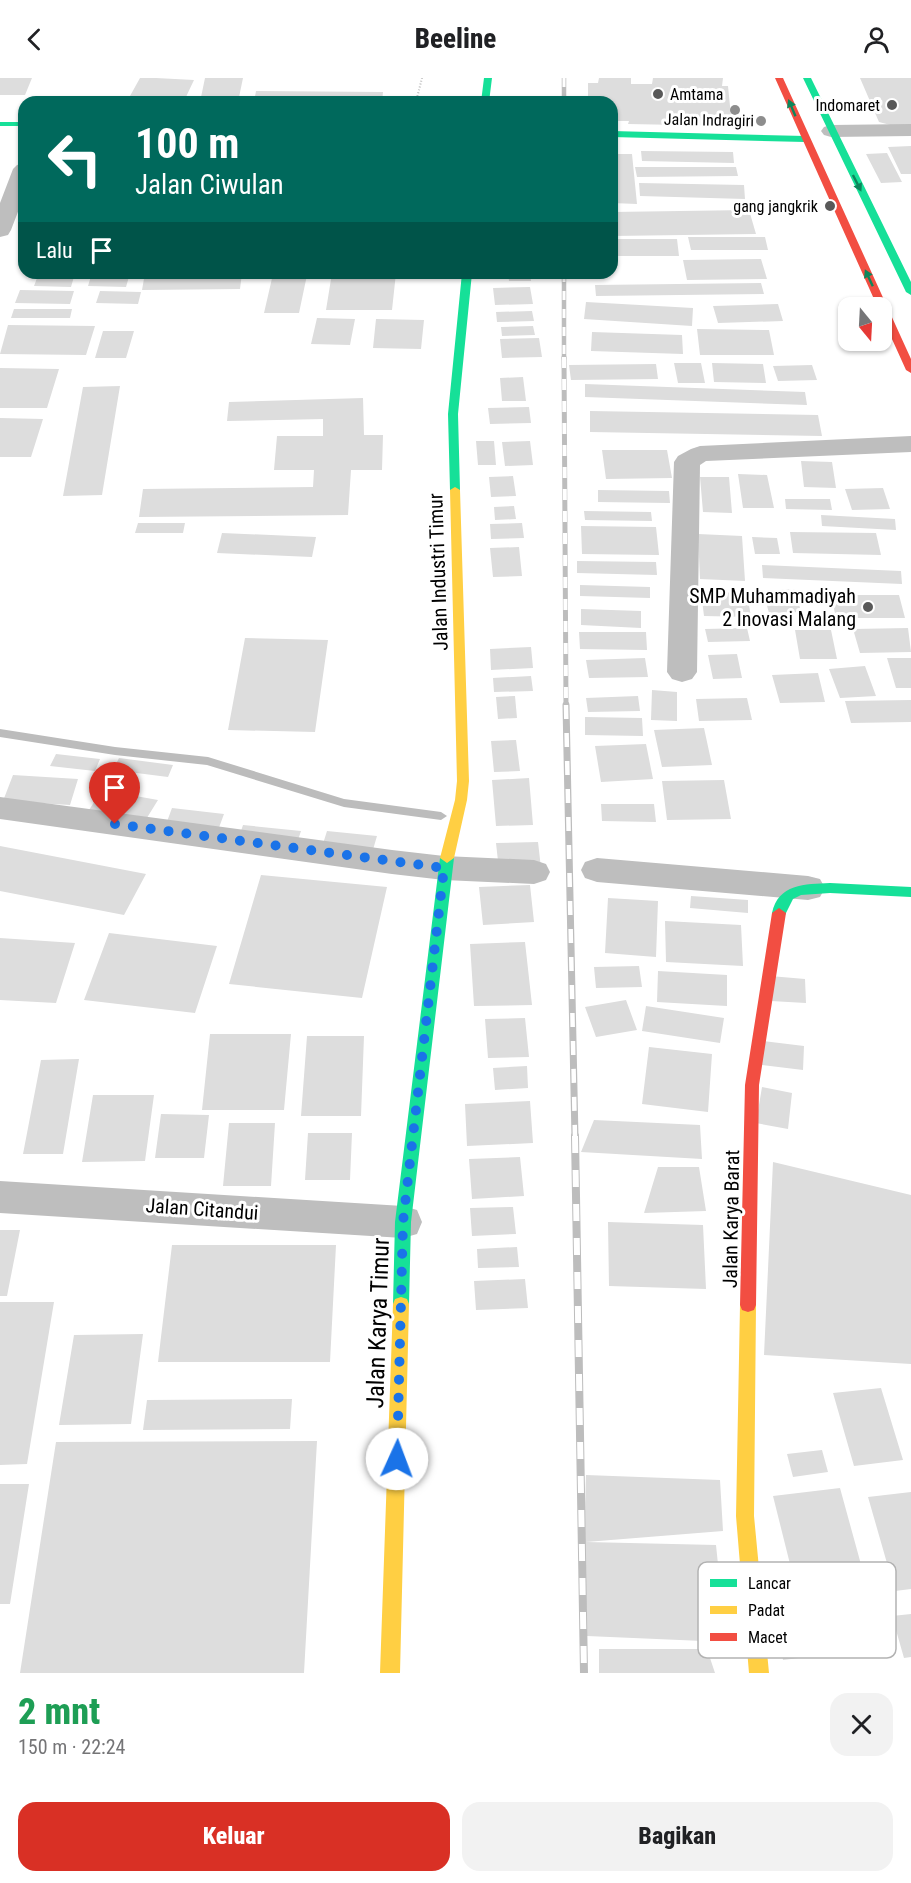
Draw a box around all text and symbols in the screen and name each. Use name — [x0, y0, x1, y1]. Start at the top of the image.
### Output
icon: back — [18, 23, 51, 56]
text: Beeline — [415, 23, 496, 55]
icon: person — [860, 23, 893, 56]
place label: Amtama — [670, 85, 723, 104]
marker: Amtama — [651, 87, 665, 101]
place label: Indomaret — [816, 96, 880, 115]
marker: Indomaret — [885, 98, 899, 112]
one-way arrow — [787, 99, 797, 117]
street label: Jalan Indragiri — [664, 110, 754, 130]
text: 100 m — [135, 119, 240, 168]
icon: left — [36, 120, 114, 198]
text: Jalan Ciwulan — [135, 169, 284, 201]
one-way arrow — [852, 174, 862, 192]
place label: gang jangkrik — [733, 197, 819, 216]
marker: gang jangkrik — [823, 199, 837, 213]
icon: arrive — [85, 234, 118, 267]
text: Lalu — [36, 238, 73, 263]
one-way arrow — [865, 270, 874, 287]
north arrow — [838, 297, 892, 351]
map controls — [838, 297, 892, 351]
street label: Jalan Industri Timur — [423, 493, 453, 651]
place label: SMP Muhammadiyah 2 Inovasi Malang — [689, 584, 856, 631]
marker: SMP Muhammadiyah 2 Inovasi Malang — [861, 600, 875, 614]
pin — [89, 762, 140, 824]
icon: arrive — [98, 771, 131, 804]
street label: Jalan Karya Barat — [718, 1149, 744, 1288]
street label: Jalan Citandui — [145, 1193, 259, 1225]
street label: Jalan Karya Timur — [361, 1237, 395, 1409]
position arrow — [365, 1427, 429, 1491]
legend — [698, 1562, 896, 1658]
text: Lancar — [748, 1574, 791, 1593]
text: Padat — [748, 1601, 785, 1620]
text: Macet — [748, 1628, 788, 1647]
text: 2 mnt — [18, 1691, 100, 1733]
button: close — [830, 1693, 893, 1756]
text: 150 m · 22:24 — [18, 1735, 125, 1759]
button: Keluar — [18, 1802, 450, 1871]
button: Bagikan — [462, 1802, 893, 1871]

